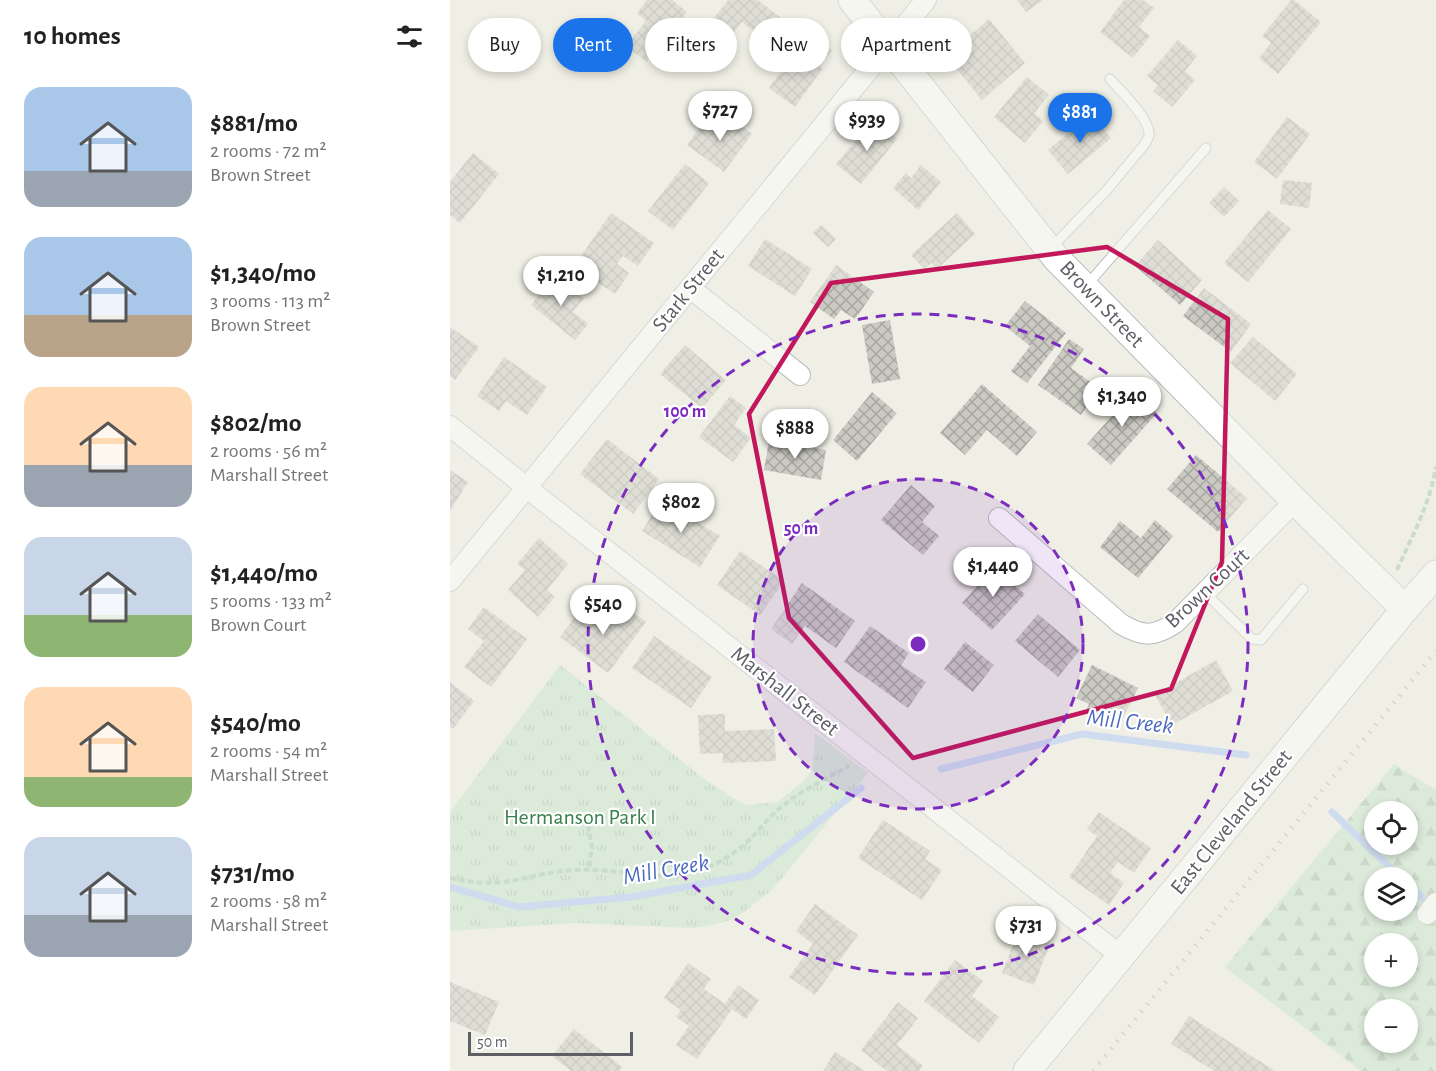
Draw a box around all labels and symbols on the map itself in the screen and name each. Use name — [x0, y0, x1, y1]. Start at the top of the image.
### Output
pin: $727 — [684, 91, 756, 142]
pin: $881 — [1044, 93, 1116, 144]
pin: $939 — [831, 101, 903, 152]
street label: Stark Street — [648, 244, 728, 336]
pin: $1,210 — [512, 256, 610, 307]
street label: Brown Street — [1056, 257, 1148, 351]
pin: $1,340 — [1073, 377, 1171, 428]
text: 100 m — [664, 403, 706, 421]
pin: $888 — [759, 409, 831, 460]
pin: $802 — [645, 483, 717, 534]
text: 50 m — [784, 520, 818, 538]
street label: Brown Court — [1161, 544, 1253, 632]
pin: $1,440 — [944, 547, 1042, 598]
pin: $540 — [567, 585, 639, 636]
centre of rings — [908, 634, 928, 654]
street label: Marshall Street — [727, 642, 843, 740]
water label: Mill Creek — [1085, 706, 1175, 738]
street label: East Cleveland Street — [1166, 746, 1296, 898]
park label: Hermanson Park I — [504, 806, 656, 828]
water label: Mill Creek — [621, 851, 711, 889]
pin: $731 — [990, 906, 1062, 957]
scale bar — [468, 1029, 633, 1056]

